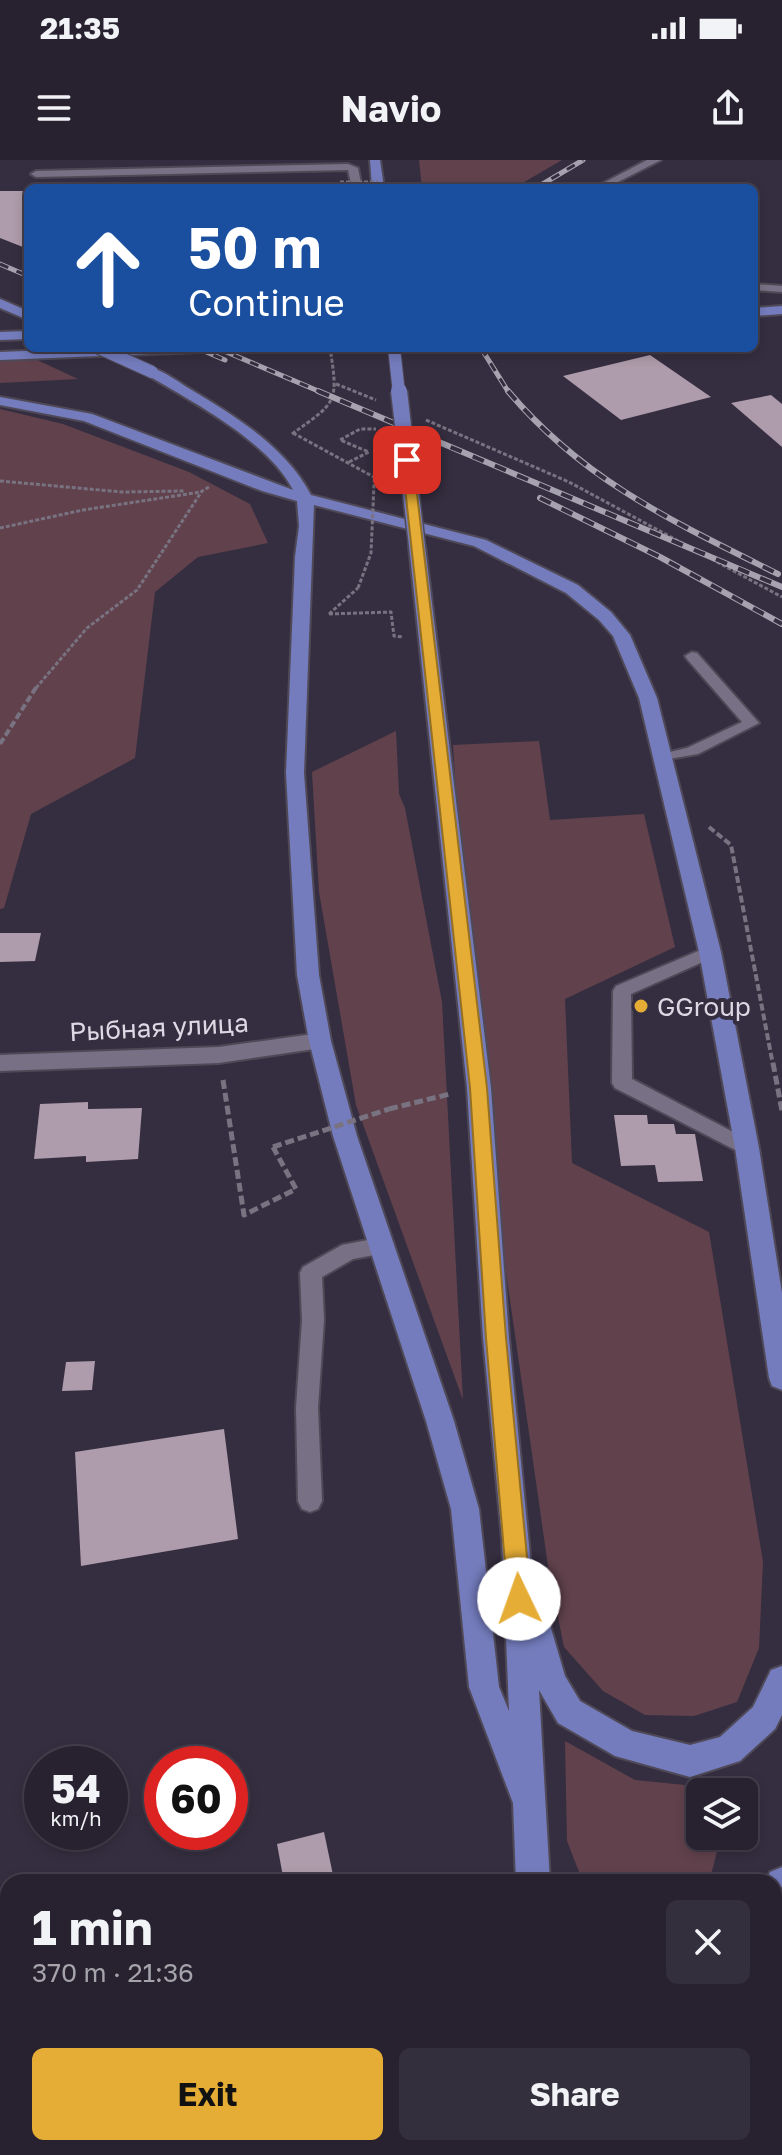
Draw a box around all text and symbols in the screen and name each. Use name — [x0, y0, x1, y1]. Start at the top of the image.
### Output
text: 21:35 — [40, 10, 120, 46]
icon: menu — [32, 86, 76, 130]
icon: share — [706, 86, 750, 130]
text: Navio — [341, 87, 441, 130]
text: 50 m — [188, 213, 322, 280]
icon: ahead — [56, 216, 160, 320]
text: Continue — [188, 281, 345, 324]
pin — [373, 426, 441, 494]
icon: arrive — [385, 438, 429, 482]
place label: GGroup — [657, 991, 751, 1022]
marker: GGroup — [632, 997, 650, 1015]
street label: Рыбная улица — [69, 1007, 249, 1047]
position arrow — [477, 1557, 561, 1641]
speed limit sign: 60 — [144, 1746, 248, 1850]
text: 54 — [51, 1764, 101, 1812]
map controls — [686, 1778, 758, 1850]
button: layers — [686, 1778, 758, 1850]
text: km/h — [51, 1806, 101, 1830]
text: 1 min — [32, 1898, 153, 1956]
button: close — [666, 1900, 750, 1984]
text: 370 m · 21:36 — [32, 1957, 194, 1988]
button: Exit — [32, 2048, 383, 2140]
button: Share — [399, 2048, 750, 2140]

